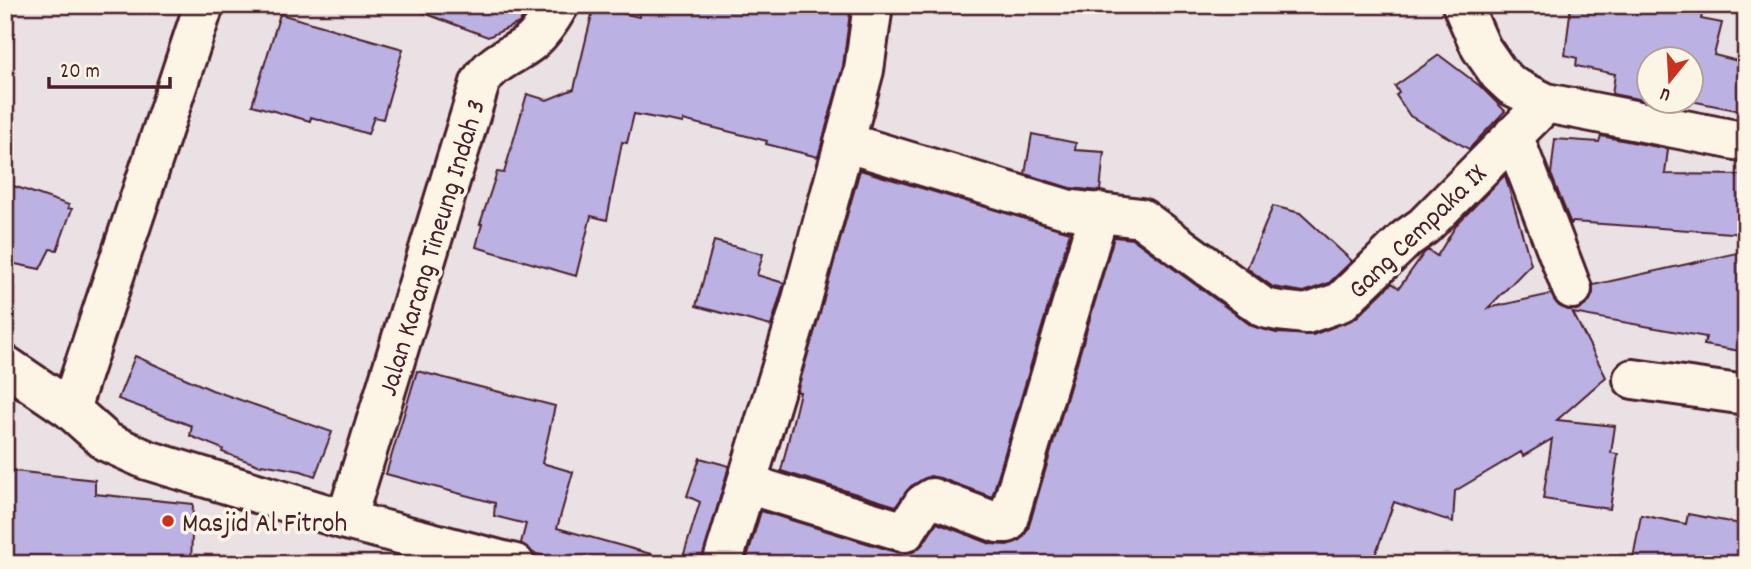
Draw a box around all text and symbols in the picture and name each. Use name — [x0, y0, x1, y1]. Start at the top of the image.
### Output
scale bar — [49, 46, 170, 90]
north arrow — [1636, 46, 1706, 116]
text: 20 m — [60, 58, 100, 88]
text: U — [1657, 79, 1674, 107]
street label: Jalan Karang Tineung Indah 3 — [371, 95, 499, 402]
street label: Gang Cempaka IX — [1341, 157, 1498, 310]
place label: Masjid Al Fitroh — [182, 506, 347, 546]
marker: Masjid Al Fitroh — [160, 513, 176, 529]

